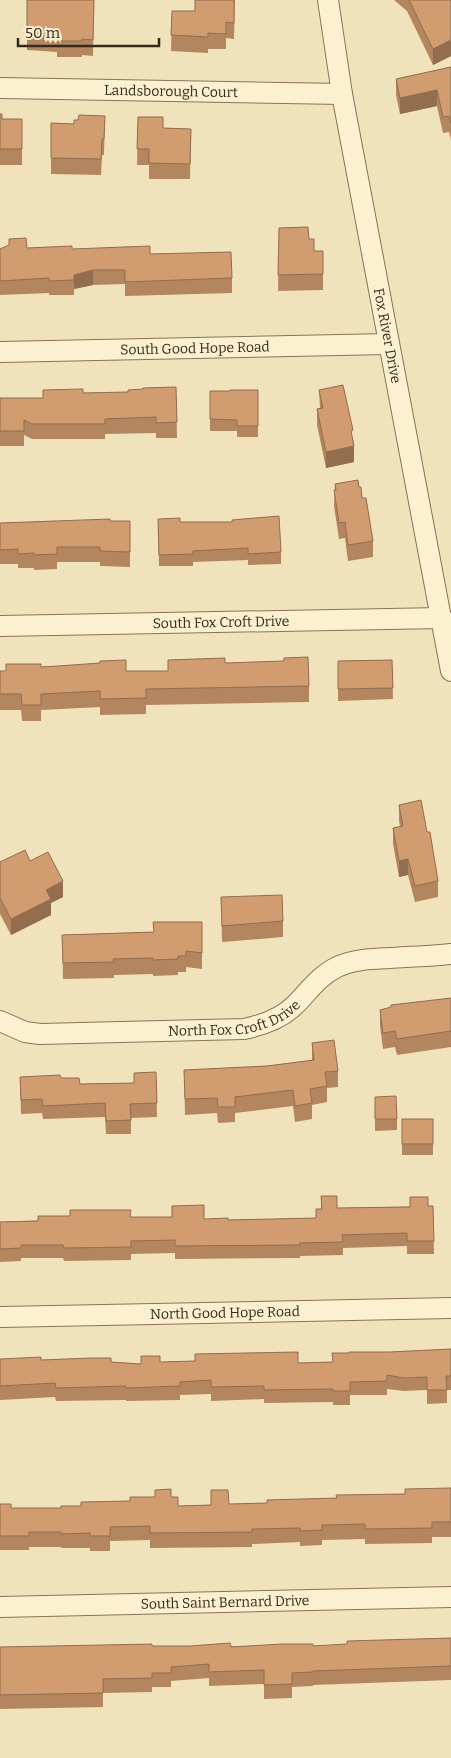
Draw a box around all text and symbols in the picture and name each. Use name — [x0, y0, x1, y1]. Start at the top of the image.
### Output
scale bar — [18, 15, 159, 47]
text: 50 m — [25, 24, 61, 42]
street label: Landsborough Court — [104, 81, 238, 101]
street label: Fox River Drive — [370, 287, 405, 385]
street label: South Good Hope Road — [120, 338, 270, 358]
street label: South Fox Croft Drive — [152, 612, 290, 632]
street label: North Fox Croft Drive — [168, 996, 304, 1039]
street label: North Good Hope Road — [150, 1303, 300, 1323]
street label: South Saint Bernard Drive — [140, 1592, 310, 1612]

